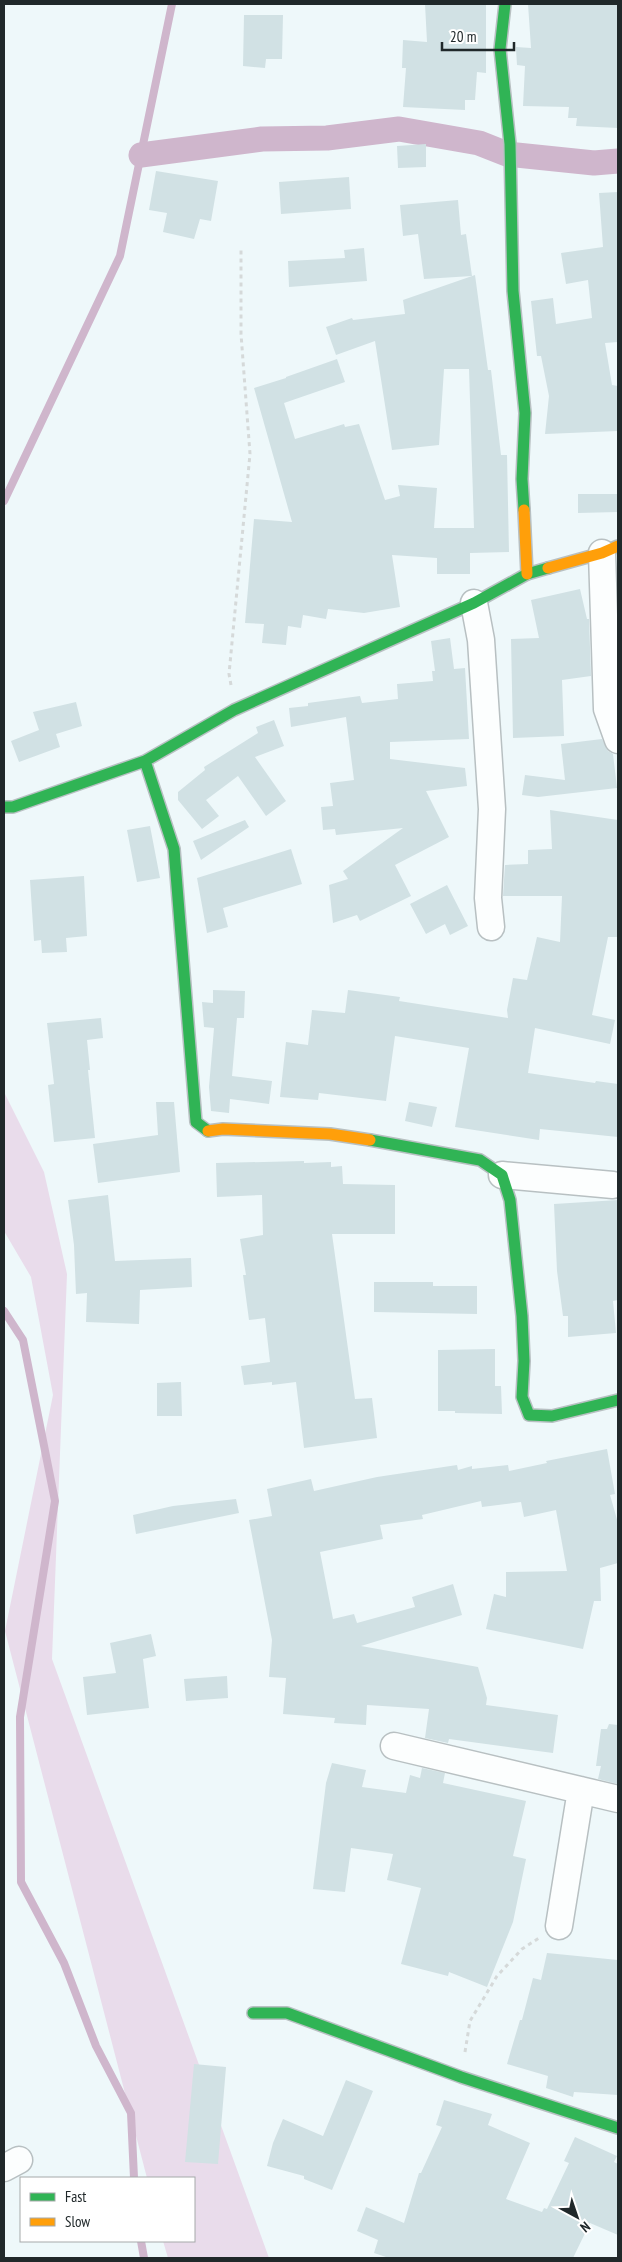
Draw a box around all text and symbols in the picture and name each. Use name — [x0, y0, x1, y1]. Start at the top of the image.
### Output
scale bar — [442, 20, 514, 52]
text: 20 m — [450, 27, 476, 46]
legend — [20, 2177, 195, 2242]
text: Fast — [65, 2187, 86, 2206]
north arrow — [552, 2192, 602, 2242]
text: Slow — [65, 2212, 90, 2231]
text: N — [577, 2218, 594, 2236]

